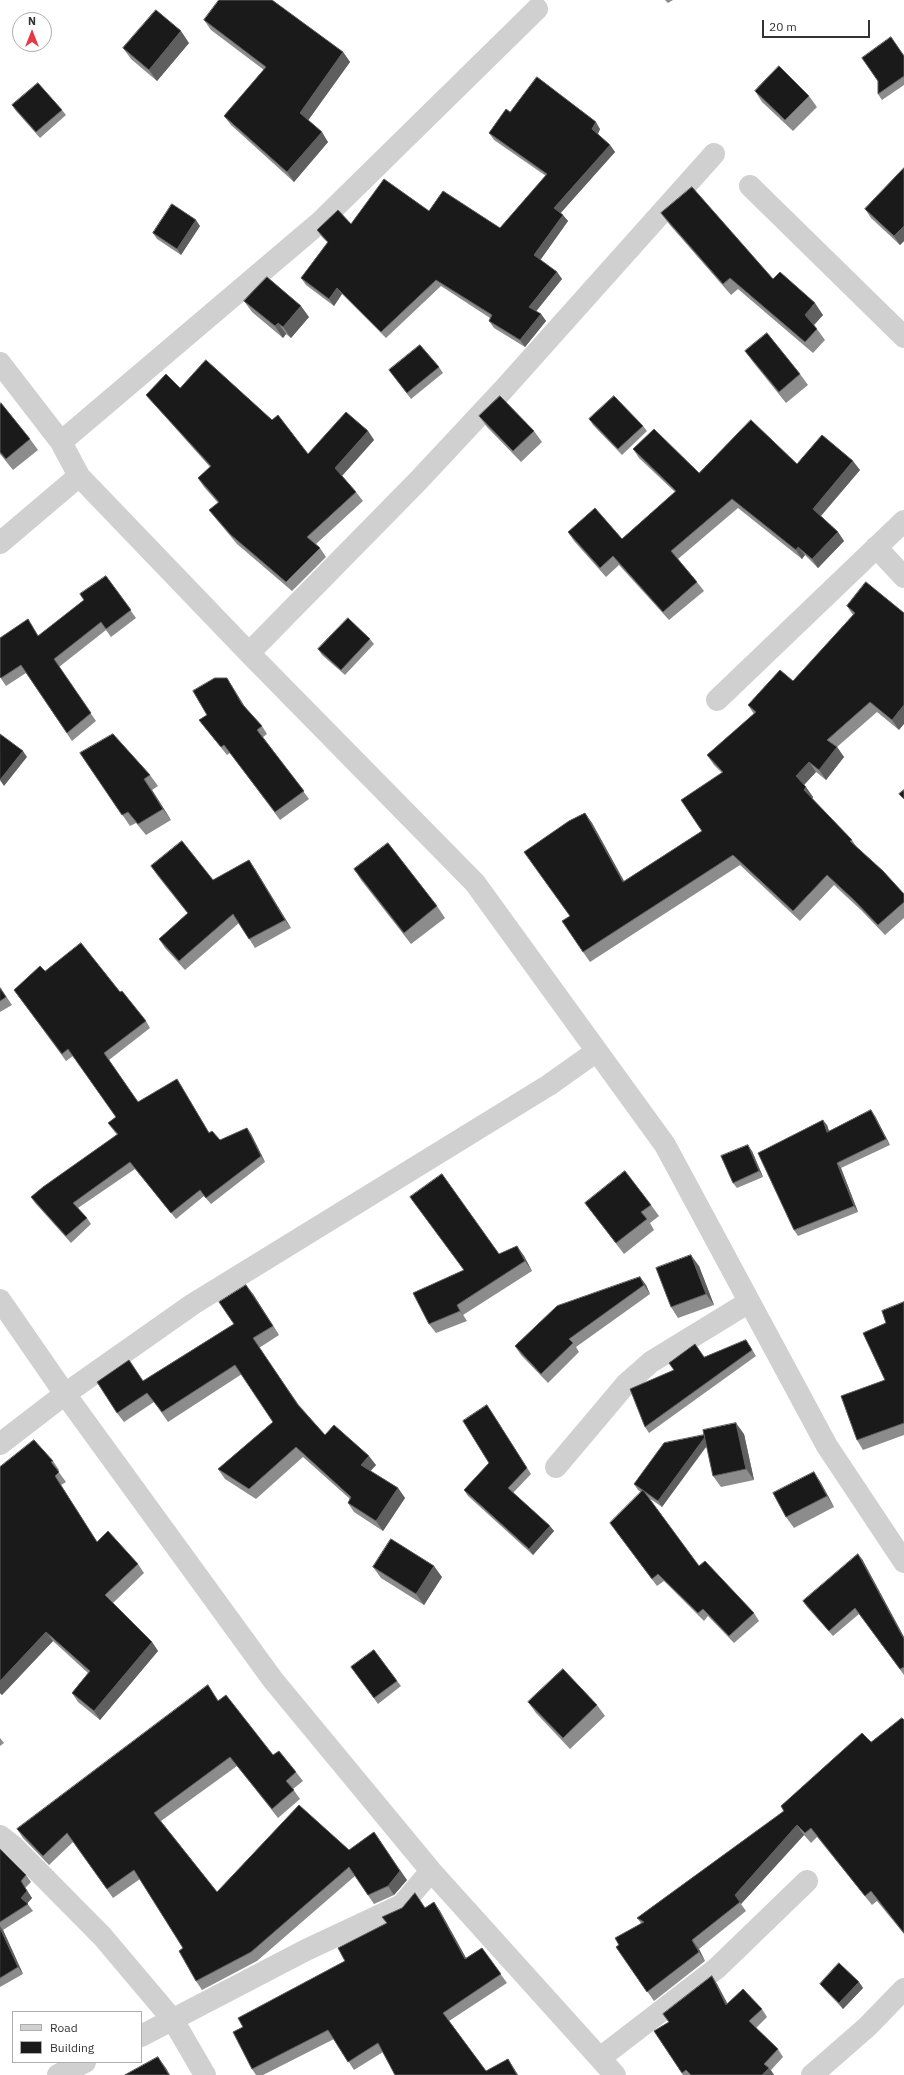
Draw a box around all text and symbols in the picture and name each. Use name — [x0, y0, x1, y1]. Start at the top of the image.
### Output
north arrow — [12, 12, 52, 52]
scale bar — [764, 12, 872, 38]
text: N — [28, 14, 36, 28]
text: 20 m — [769, 19, 797, 34]
legend — [12, 2011, 142, 2063]
text: Road — [50, 2020, 78, 2035]
text: Building — [50, 2040, 94, 2055]

